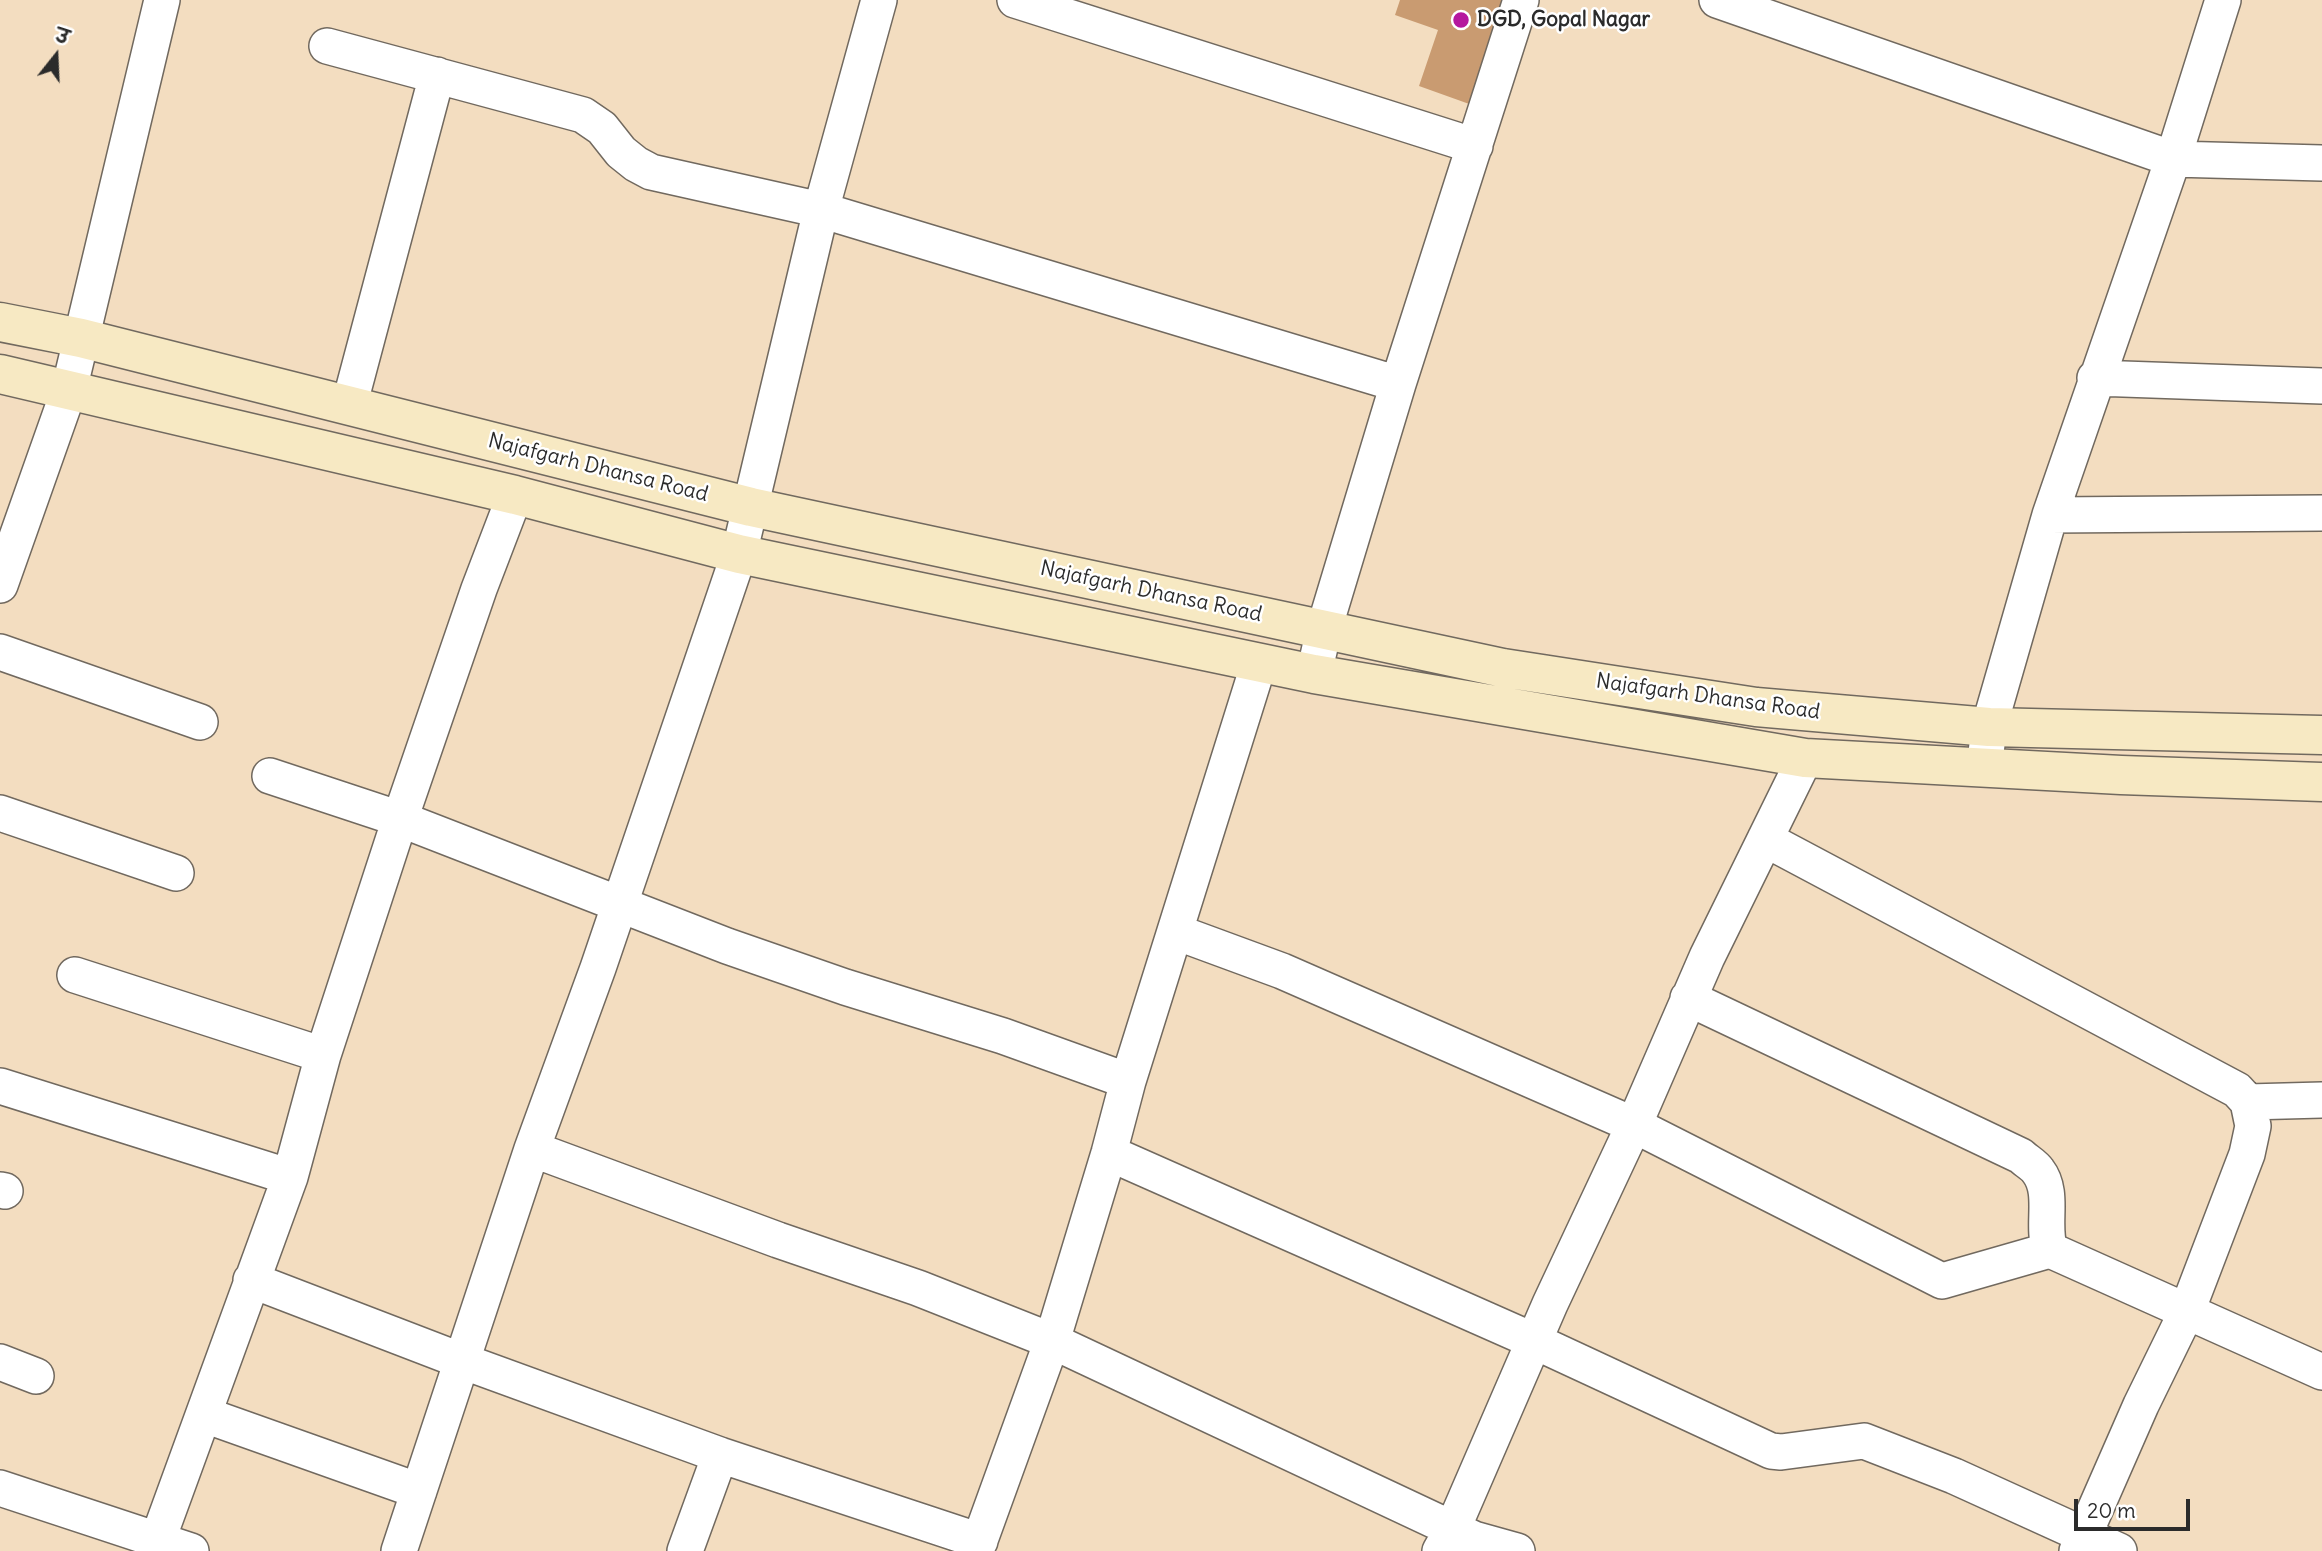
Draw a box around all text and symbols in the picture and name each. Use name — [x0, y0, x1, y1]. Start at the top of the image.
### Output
place label: DGD, Gopal Nagar — [1477, 7, 1650, 33]
marker: DGD, Gopal Nagar — [1451, 10, 1471, 30]
north arrow — [21, 21, 91, 91]
text: उ — [53, 23, 72, 49]
street label: Najafgarh Dhansa Road — [485, 428, 711, 508]
street label: Najafgarh Dhansa Road — [1038, 556, 1264, 628]
street label: Najafgarh Dhansa Road — [1594, 669, 1822, 725]
scale bar — [2077, 1484, 2192, 1528]
text: 20 m — [2087, 1497, 2136, 1524]

